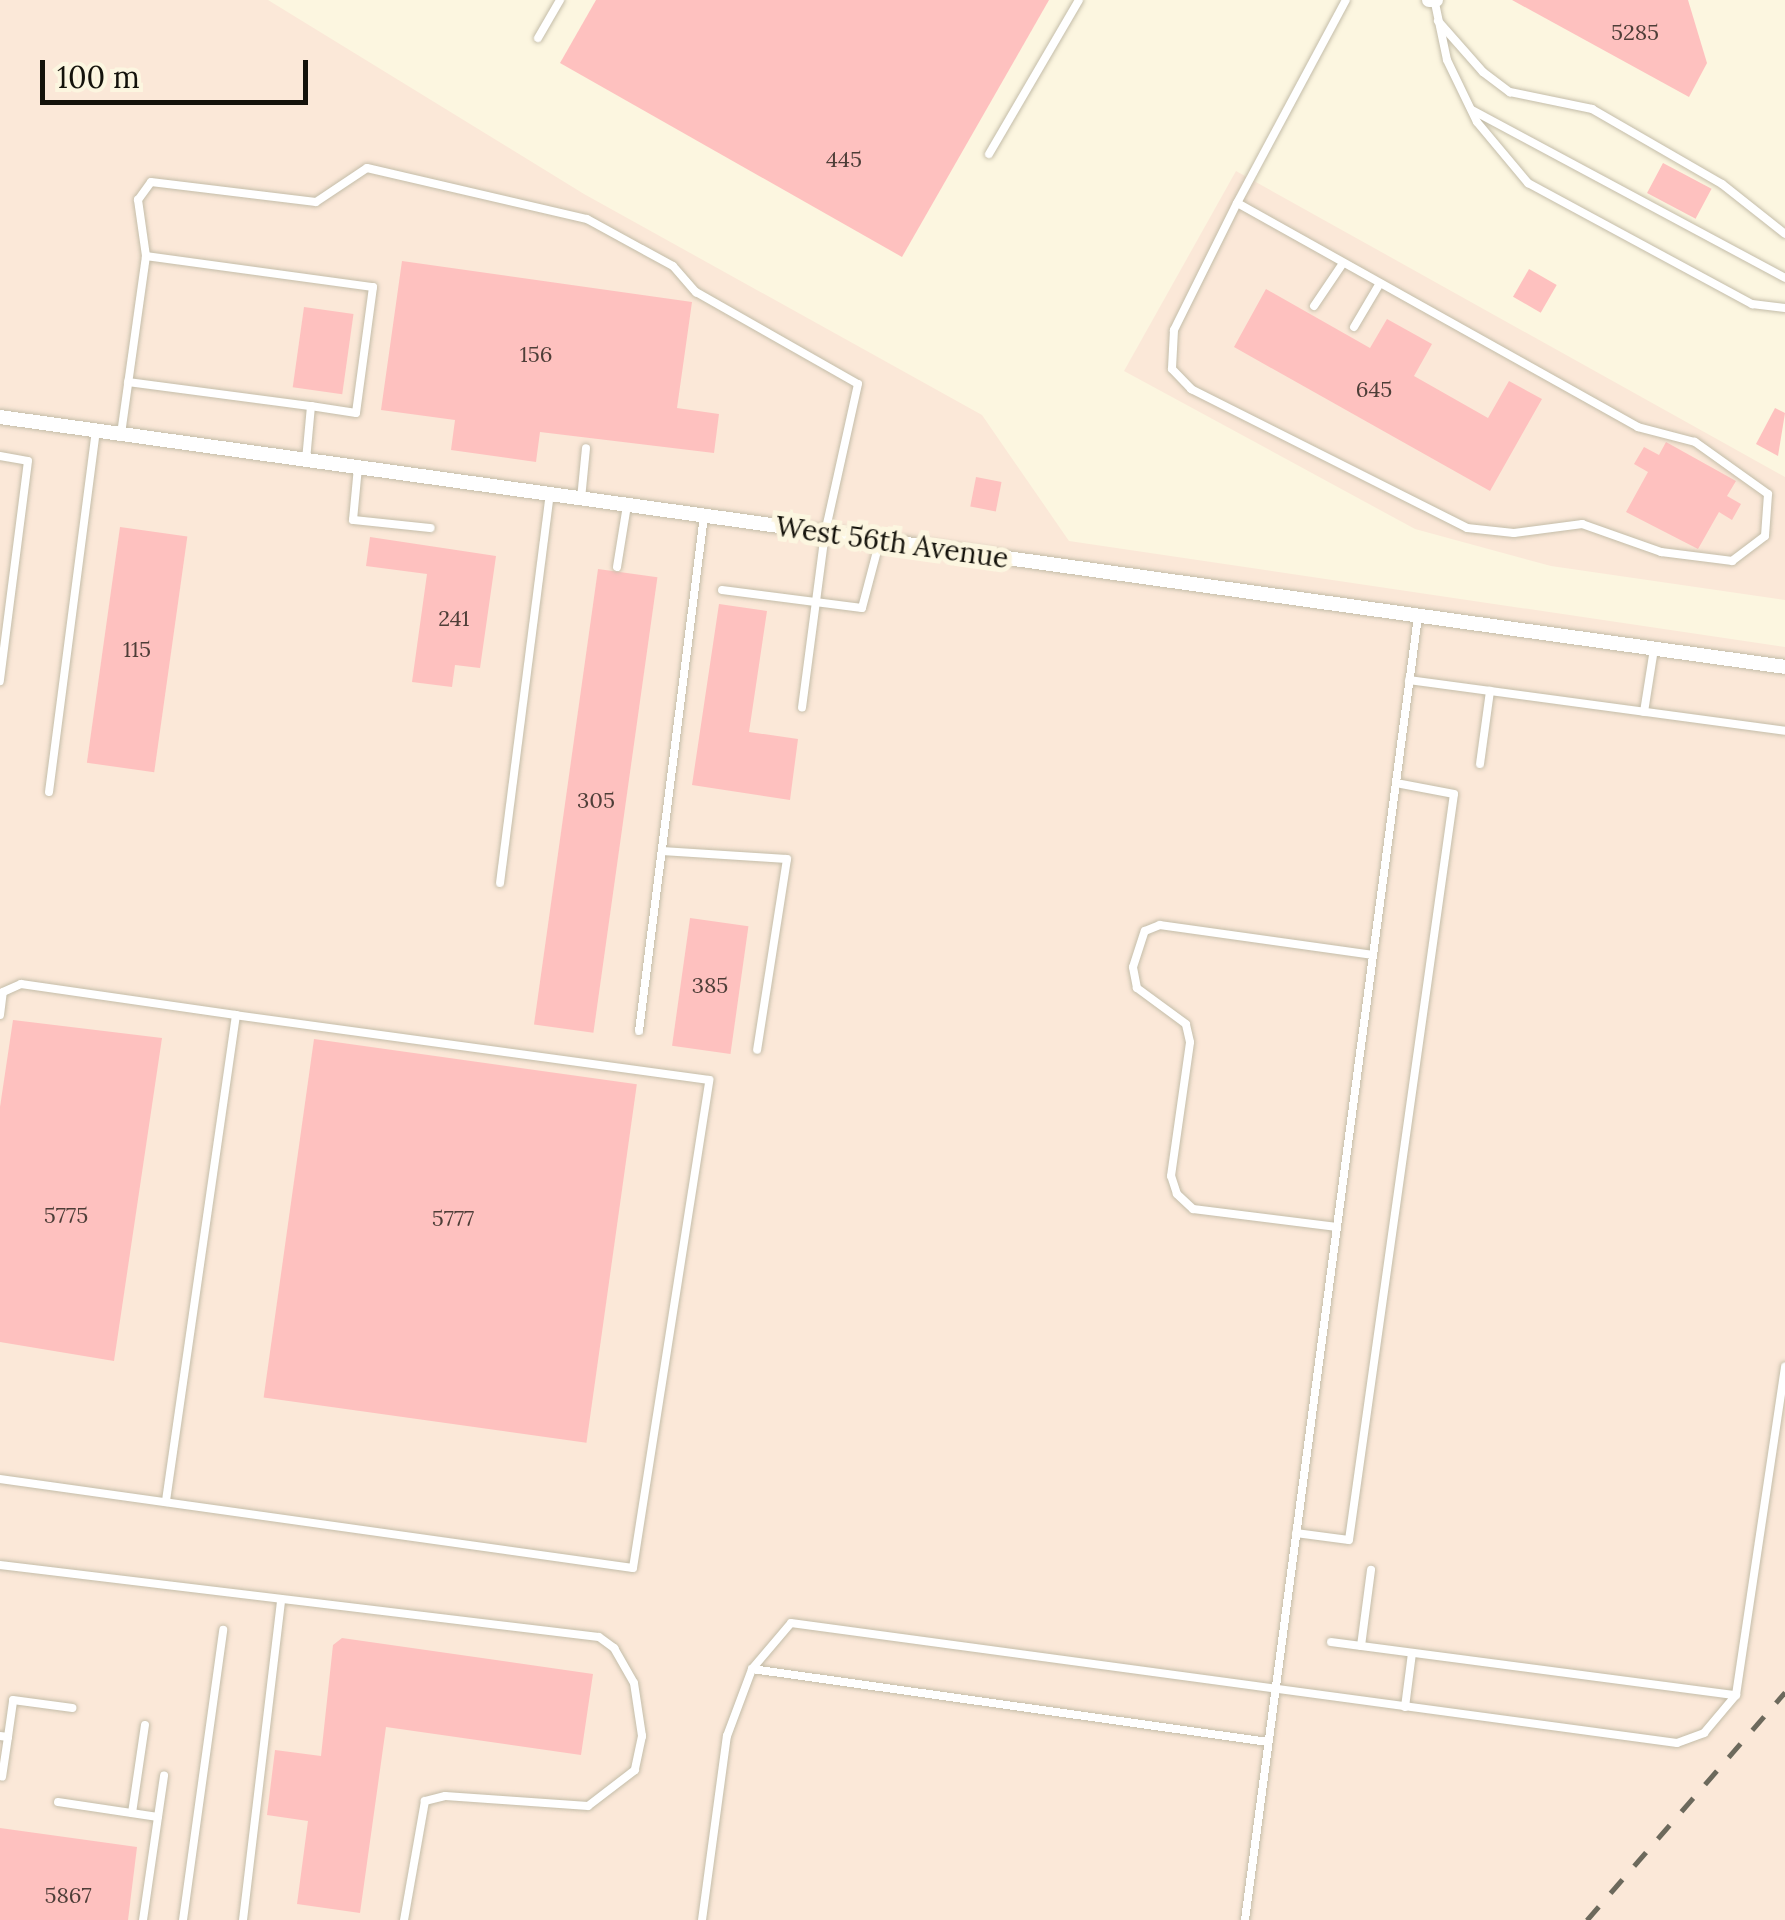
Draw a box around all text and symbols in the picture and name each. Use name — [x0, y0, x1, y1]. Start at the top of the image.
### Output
house number: 5285 — [1611, 20, 1659, 46]
scale bar — [45, 40, 312, 102]
text: 100 m — [57, 58, 140, 96]
house number: 445 — [826, 147, 862, 173]
house number: 156 — [520, 342, 552, 368]
house number: 645 — [1356, 377, 1392, 403]
street label: West 56th Avenue — [774, 509, 1010, 575]
house number: 241 — [438, 606, 470, 632]
house number: 115 — [123, 637, 151, 663]
house number: 305 — [577, 788, 615, 814]
house number: 385 — [692, 973, 728, 999]
house number: 5775 — [44, 1203, 88, 1229]
house number: 5777 — [432, 1206, 474, 1232]
house number: 5867 — [44, 1883, 92, 1909]

